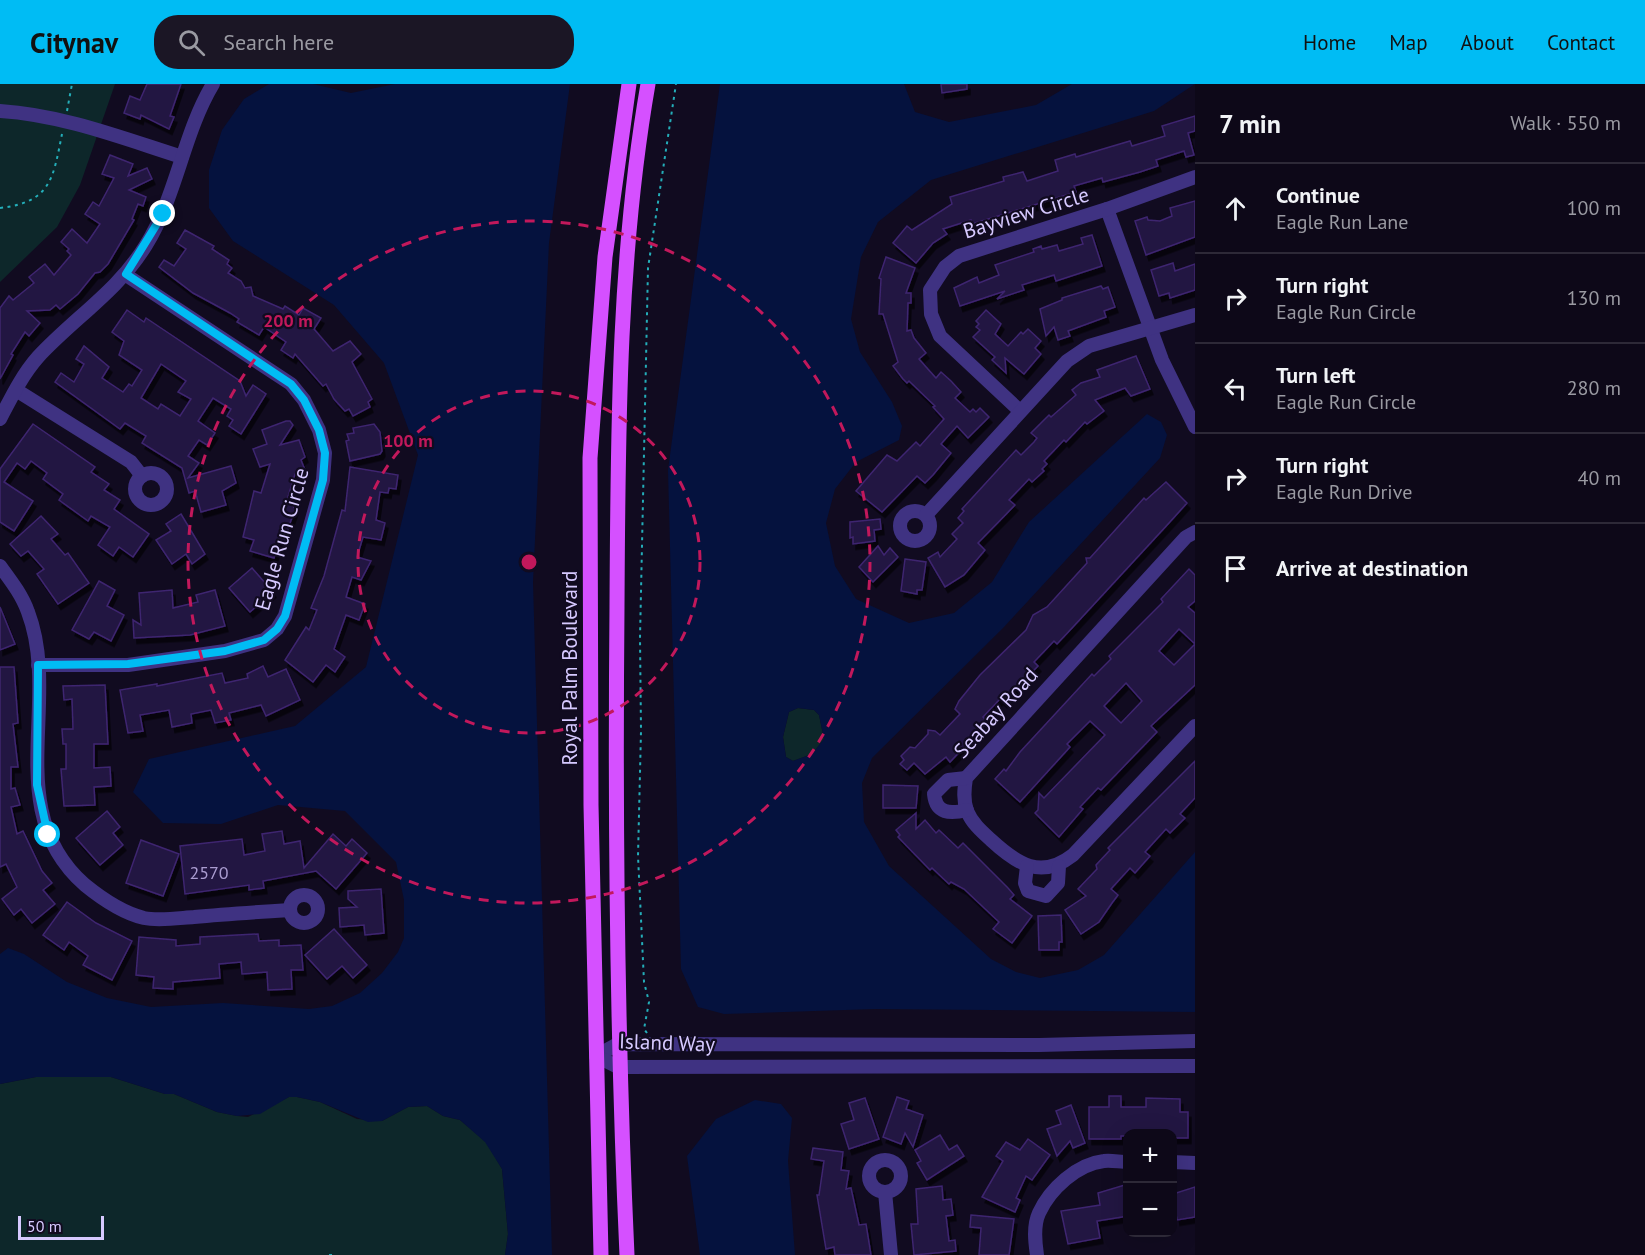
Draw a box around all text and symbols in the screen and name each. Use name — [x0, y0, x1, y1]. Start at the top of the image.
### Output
search box — [154, 15, 574, 69]
text: Citynav — [30, 24, 118, 61]
icon: search — [175, 26, 208, 59]
text: Search here — [223, 28, 334, 56]
text: Home — [1303, 29, 1356, 56]
text: Map — [1389, 29, 1428, 56]
text: About — [1461, 29, 1514, 56]
text: Contact — [1547, 29, 1615, 56]
text: 7 min — [1219, 107, 1281, 140]
text: Walk · 550 m — [1510, 110, 1621, 136]
street label: Bayview Circle — [960, 181, 1092, 244]
text: Continue — [1276, 181, 1360, 209]
icon: ahead — [1219, 192, 1252, 225]
text: 100 m — [1567, 195, 1621, 221]
route end — [149, 200, 175, 226]
text: Eagle Run Lane — [1276, 209, 1408, 235]
text: Turn right — [1276, 271, 1368, 299]
icon: right — [1219, 282, 1252, 315]
text: 130 m — [1567, 285, 1621, 311]
text: Eagle Run Circle — [1276, 299, 1416, 325]
text: 200 m — [263, 309, 313, 332]
text: Turn left — [1276, 361, 1356, 389]
icon: left — [1219, 372, 1252, 405]
text: 280 m — [1567, 375, 1621, 401]
text: Eagle Run Circle — [1276, 389, 1416, 415]
text: 100 m — [383, 429, 433, 452]
text: Turn right — [1276, 451, 1368, 479]
icon: right — [1219, 462, 1252, 495]
street label: Eagle Run Circle — [248, 464, 315, 613]
text: 40 m — [1578, 465, 1621, 491]
text: Eagle Run Drive — [1276, 479, 1412, 505]
centre of rings — [519, 552, 539, 572]
icon: arrive — [1219, 552, 1252, 585]
text: Arrive at destination — [1276, 554, 1468, 582]
street label: Royal Palm Boulevard — [556, 571, 583, 765]
street label: Seabay Road — [948, 662, 1043, 764]
route start — [34, 821, 60, 847]
house number: 2570 — [189, 861, 229, 884]
street label: Island Way — [618, 1027, 716, 1058]
map controls — [1123, 1129, 1177, 1237]
button: + — [1123, 1129, 1177, 1183]
button: − — [1123, 1183, 1177, 1237]
scale bar — [18, 1213, 104, 1240]
text: 50 m — [27, 1216, 62, 1236]

